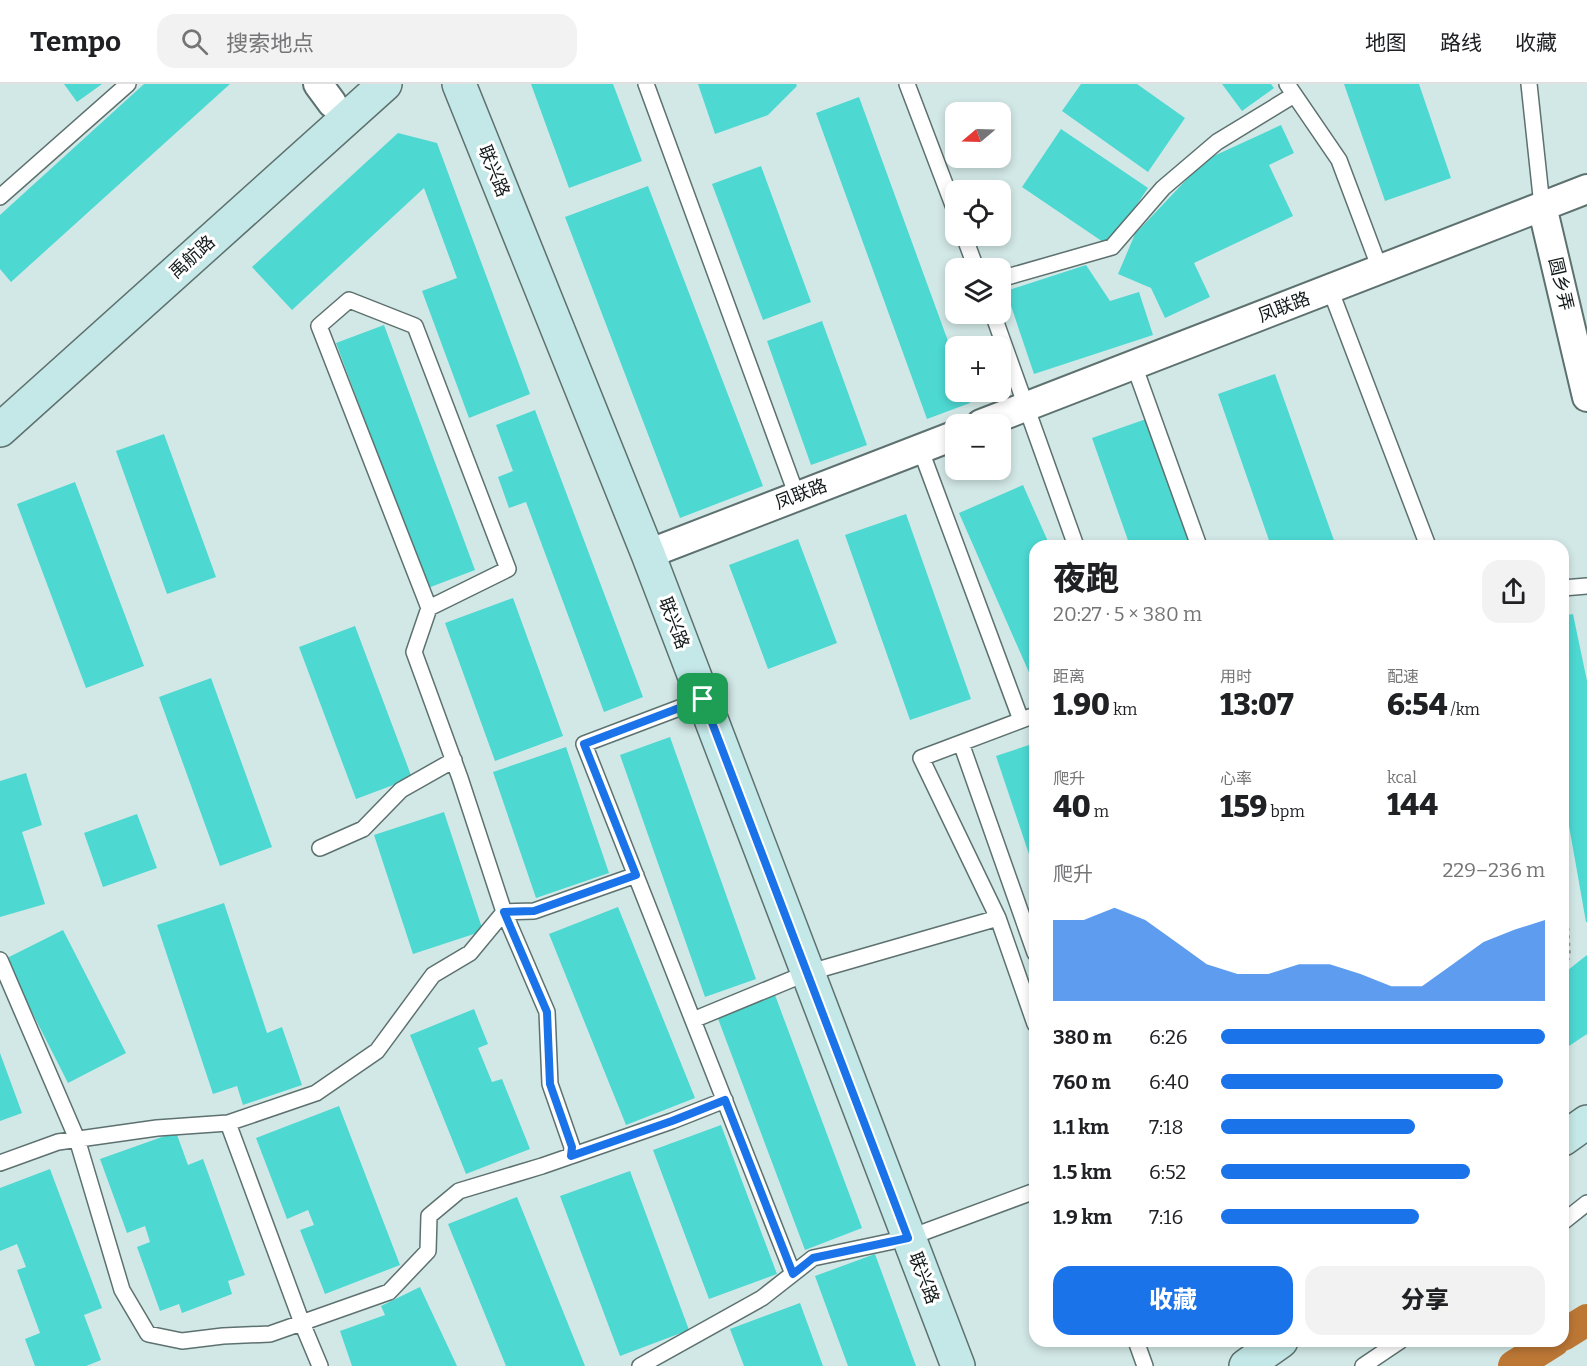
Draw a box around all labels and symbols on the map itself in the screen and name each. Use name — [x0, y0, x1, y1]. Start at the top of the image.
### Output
north arrow — [945, 102, 1011, 168]
street label: 联兴路 — [474, 142, 514, 200]
street label: 禹航路 — [165, 231, 219, 283]
street label: 圆乡弄 — [1544, 255, 1578, 313]
street label: 凤联路 — [1255, 287, 1313, 327]
street label: 凤联路 — [772, 474, 830, 514]
street label: 联兴路 — [654, 594, 694, 652]
pin — [677, 673, 728, 724]
street label: 联兴路 — [904, 1249, 944, 1307]

